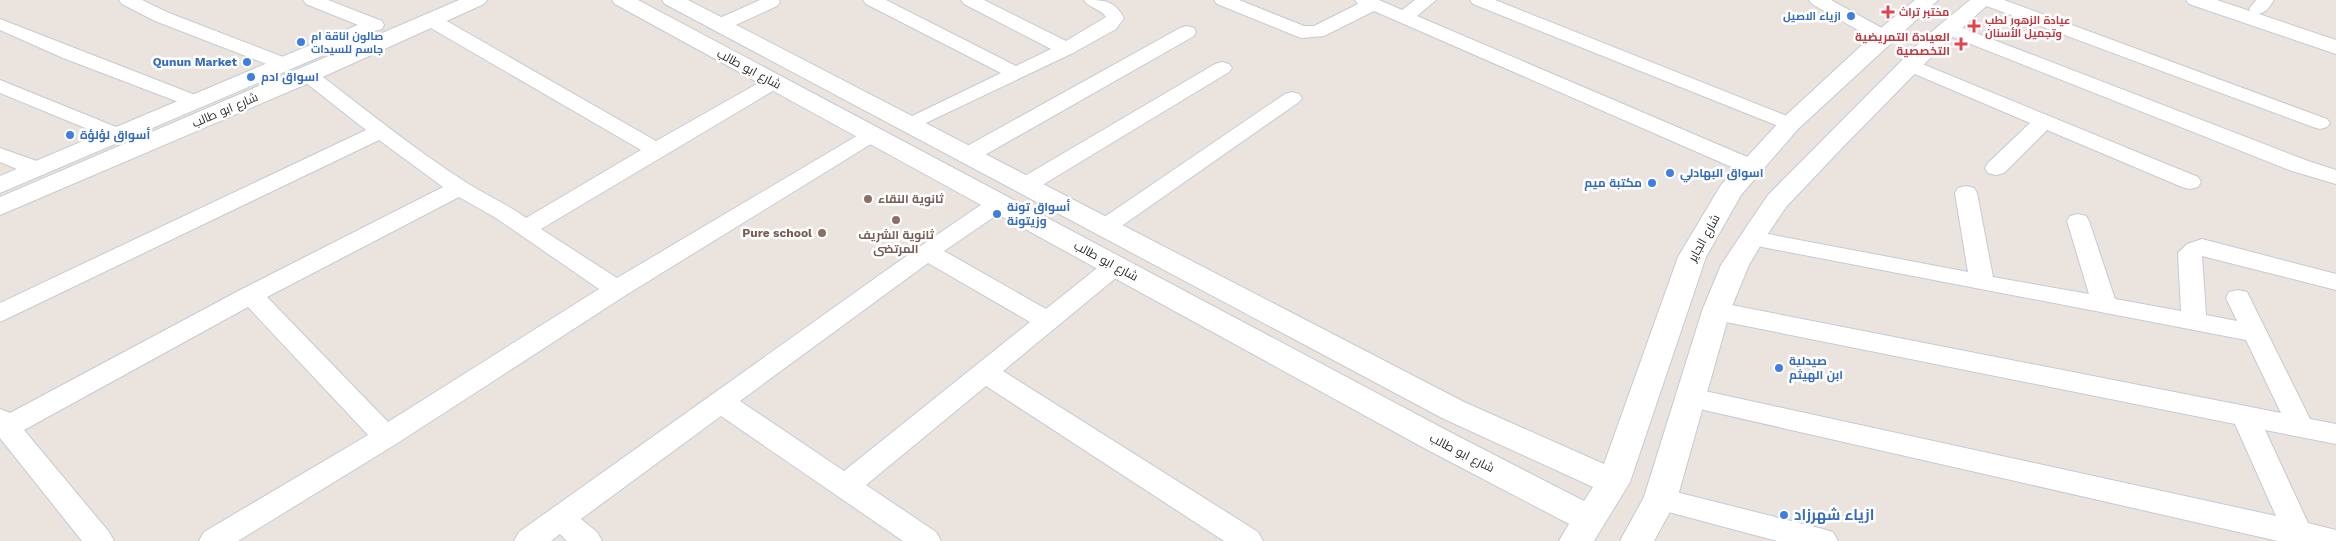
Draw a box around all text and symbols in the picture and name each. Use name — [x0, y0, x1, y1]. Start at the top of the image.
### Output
marker: مختبر تراث — [1881, 5, 1895, 19]
place label: مختبر تراث — [1899, 6, 1949, 19]
place label: ازياء الاصيل — [1783, 10, 1841, 23]
marker: ازياء الاصيل — [1845, 10, 1857, 22]
place label: عيادة الزهور لطب وتجميل الأسنان — [1985, 14, 2070, 41]
marker: عيادة الزهور لطب وتجميل الأسنان — [1967, 19, 1981, 33]
place label: صالون اناقة ام جاسم للسيدات — [311, 30, 383, 57]
place label: العيادة التمريضية التخصصية — [1855, 30, 1950, 58]
marker: صالون اناقة ام جاسم للسيدات — [295, 36, 307, 48]
marker: العيادة التمريضية التخصصية — [1954, 37, 1968, 51]
street label: شارع ابو طالب — [714, 46, 783, 93]
place label: Qunun Market — [153, 55, 238, 69]
marker: Qunun Market — [241, 56, 253, 68]
place label: اسواق ادم — [261, 70, 319, 85]
marker: اسواق ادم — [245, 71, 257, 83]
street label: شارع ابو طالب — [190, 90, 261, 131]
place label: أسواق لؤلؤة — [80, 127, 150, 143]
marker: أسواق لؤلؤة — [64, 129, 76, 141]
place label: اسواق البهادلي — [1680, 166, 1763, 183]
marker: اسواق البهادلي — [1664, 167, 1676, 179]
place label: مكتبة ميم — [1584, 176, 1642, 191]
marker: مكتبة ميم — [1646, 177, 1658, 189]
place label: ثانوية النقاء — [878, 192, 944, 207]
marker: ثانوية النقاء — [862, 193, 874, 205]
place label: أسواق تونة وزيتونة — [1007, 199, 1070, 229]
marker: أسواق تونة وزيتونة — [991, 208, 1003, 220]
street label: شارع الجاير — [1685, 212, 1724, 265]
marker: ثانوية الشريف المرتضى — [890, 214, 902, 226]
place label: Pure school — [742, 226, 812, 240]
marker: Pure school — [816, 227, 828, 239]
place label: ثانوية الشريف المرتضى — [858, 228, 934, 257]
street label: شارع ابو طالب — [1071, 238, 1140, 285]
place label: صيدلية ابن الهيثم — [1789, 354, 1843, 383]
marker: صيدلية ابن الهيثم — [1773, 362, 1785, 374]
street label: شارع ابو طالب — [1427, 431, 1497, 476]
place label: ازياء شهرزاد — [1794, 506, 1874, 524]
marker: ازياء شهرزاد — [1778, 509, 1790, 521]

